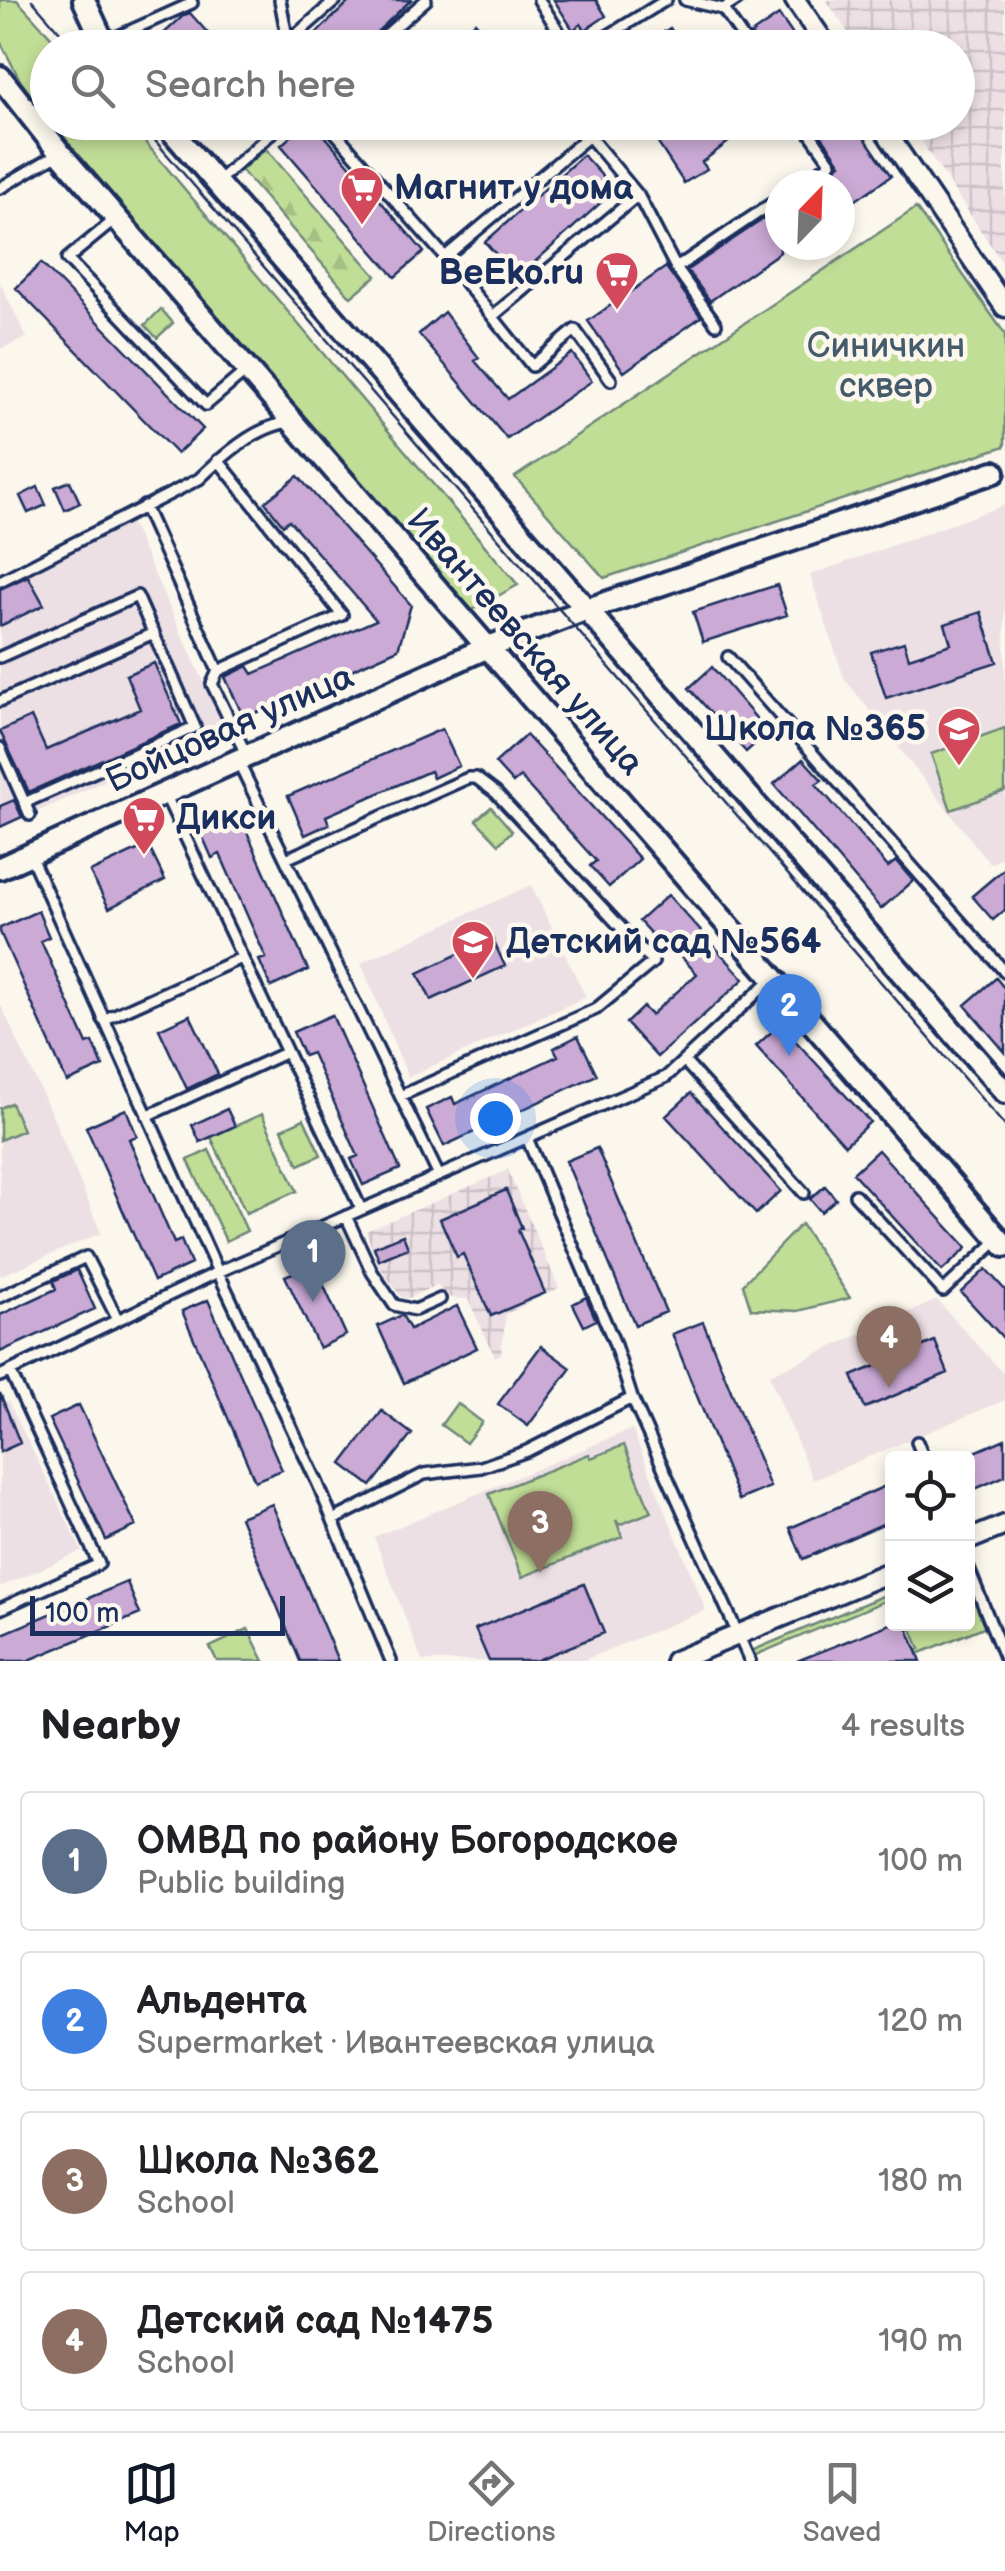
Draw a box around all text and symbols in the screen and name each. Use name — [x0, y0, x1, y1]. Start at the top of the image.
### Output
search box — [30, 30, 975, 140]
icon: search — [65, 58, 120, 113]
text: Search here — [145, 63, 356, 108]
supermarket icon: Магнит у дома — [339, 165, 385, 226]
place label: Магнит у дома — [394, 167, 634, 210]
north arrow — [765, 170, 855, 260]
supermarket icon: BeEko.ru — [594, 250, 640, 311]
place label: BeEko.ru — [439, 252, 584, 295]
park label: Синичкин сквер — [807, 325, 965, 408]
street label: Ивантеевская улица — [397, 500, 653, 785]
street label: Бойцовая улица — [100, 655, 361, 803]
school or university icon: Школа №365 — [936, 706, 982, 767]
place label: Школа №365 — [704, 708, 926, 751]
supermarket icon: Дикси — [121, 795, 167, 856]
place label: Дикси — [176, 797, 276, 840]
school or university icon: Детский сад №564 — [450, 919, 496, 980]
place label: Детский сад №564 — [506, 921, 822, 964]
pin: 2 — [756, 974, 822, 1056]
your location — [470, 1093, 521, 1144]
pin: 1 — [280, 1220, 346, 1302]
pin: 4 — [856, 1306, 922, 1388]
map controls — [885, 1451, 975, 1631]
button: locate — [885, 1451, 975, 1541]
pin: 3 — [508, 1490, 572, 1573]
button: layers — [885, 1541, 975, 1631]
scale bar — [30, 1591, 285, 1636]
text: 100 m — [45, 1597, 119, 1630]
text: Nearby — [40, 1701, 180, 1752]
text: 4 results — [841, 1707, 965, 1746]
text: ОМВД по району Богородское — [137, 1819, 678, 1864]
text: 1 — [68, 1842, 81, 1881]
text: 100 m — [878, 1842, 963, 1881]
text: Public building — [137, 1864, 346, 1903]
text: Альдента — [137, 1979, 306, 2024]
text: 2 — [65, 2002, 84, 2041]
text: 120 m — [878, 2002, 963, 2041]
text: Supermarket · Ивантеевская улица — [137, 2024, 655, 2063]
text: Школа №362 — [137, 2139, 379, 2184]
text: 3 — [65, 2162, 84, 2201]
text: 180 m — [878, 2162, 963, 2201]
text: School — [137, 2184, 235, 2223]
text: Детский сад №1475 — [137, 2299, 493, 2344]
text: 4 — [65, 2322, 84, 2361]
text: 190 m — [878, 2322, 963, 2361]
text: School — [137, 2344, 235, 2383]
tab: Map — [124, 2456, 180, 2549]
tab: Directions — [427, 2456, 556, 2549]
tab: Saved — [803, 2456, 881, 2549]

